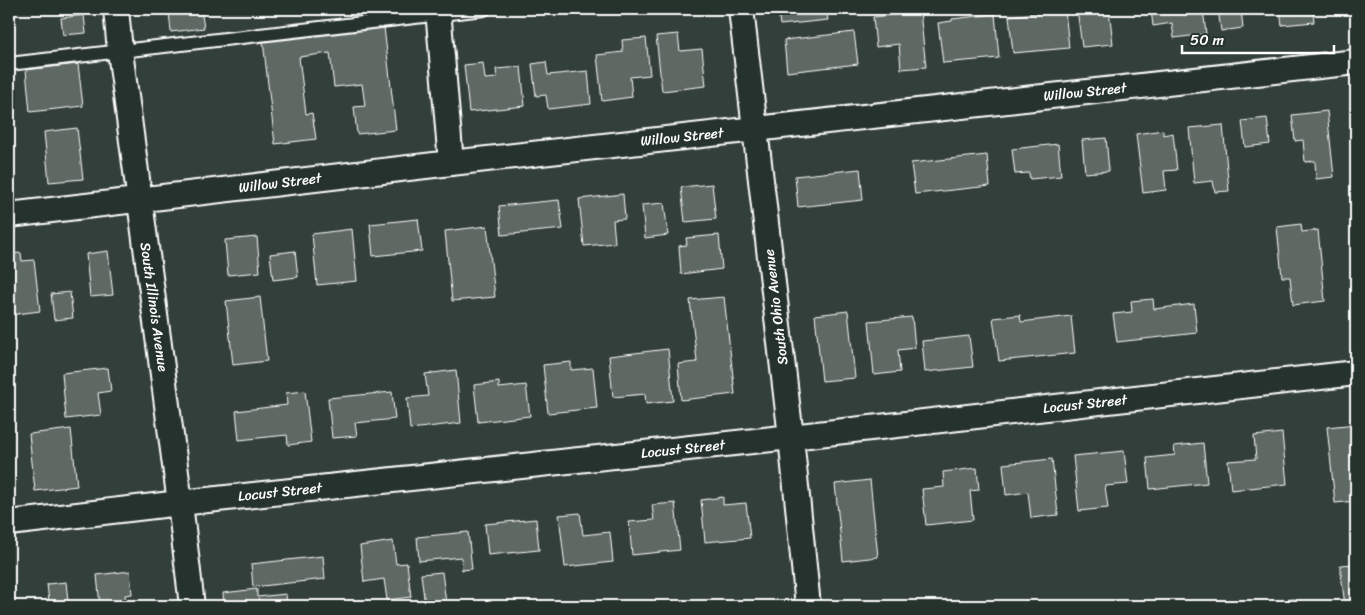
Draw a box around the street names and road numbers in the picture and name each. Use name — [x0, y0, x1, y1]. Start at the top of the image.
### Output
street label: Willow Street — [1042, 75, 1129, 109]
street label: Willow Street — [639, 120, 726, 154]
street label: Willow Street — [237, 165, 324, 200]
street label: South Illinois Avenue — [133, 241, 175, 374]
street label: South Ohio Avenue — [756, 248, 796, 366]
street label: Locust Street — [1042, 387, 1130, 421]
street label: Locust Street — [640, 432, 728, 466]
street label: Locust Street — [237, 475, 325, 509]

